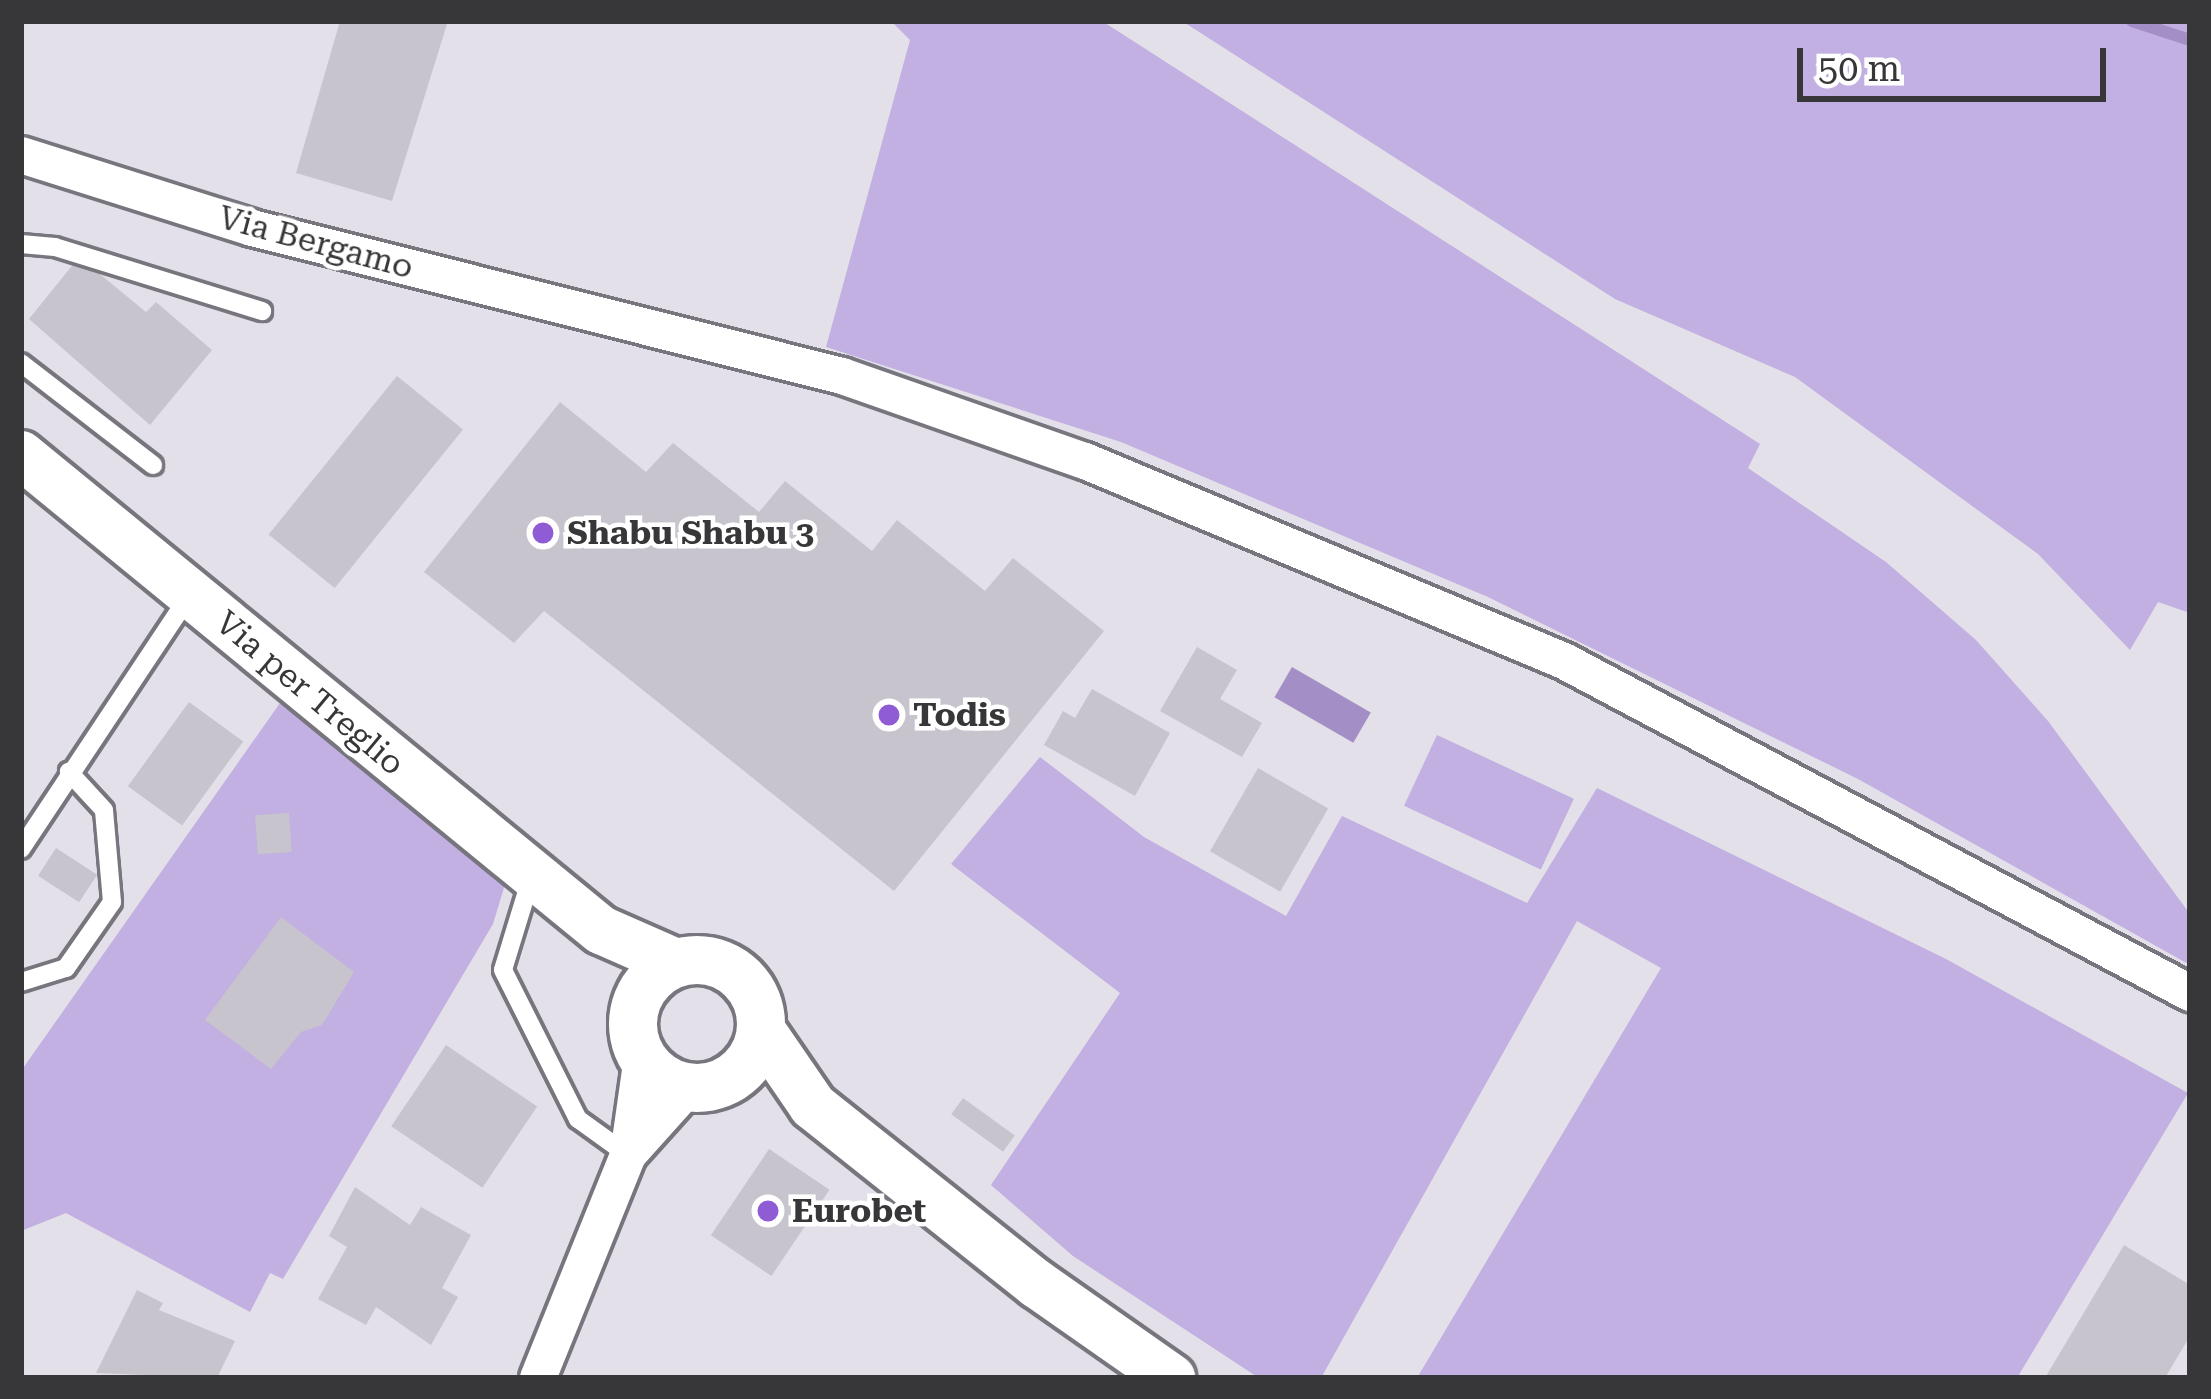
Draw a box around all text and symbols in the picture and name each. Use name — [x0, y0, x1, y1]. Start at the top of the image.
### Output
scale bar — [1803, 24, 2112, 98]
text: 50 m — [1818, 48, 1900, 90]
street label: Via Bergamo — [214, 197, 418, 287]
place label: Shabu Shabu 3 — [567, 513, 814, 553]
marker: Shabu Shabu 3 — [530, 520, 556, 546]
street label: Via per Treglio — [208, 603, 412, 783]
place label: Todis — [913, 695, 1006, 735]
marker: Todis — [876, 702, 902, 728]
place label: Eurobet — [792, 1191, 926, 1231]
marker: Eurobet — [755, 1198, 781, 1224]

